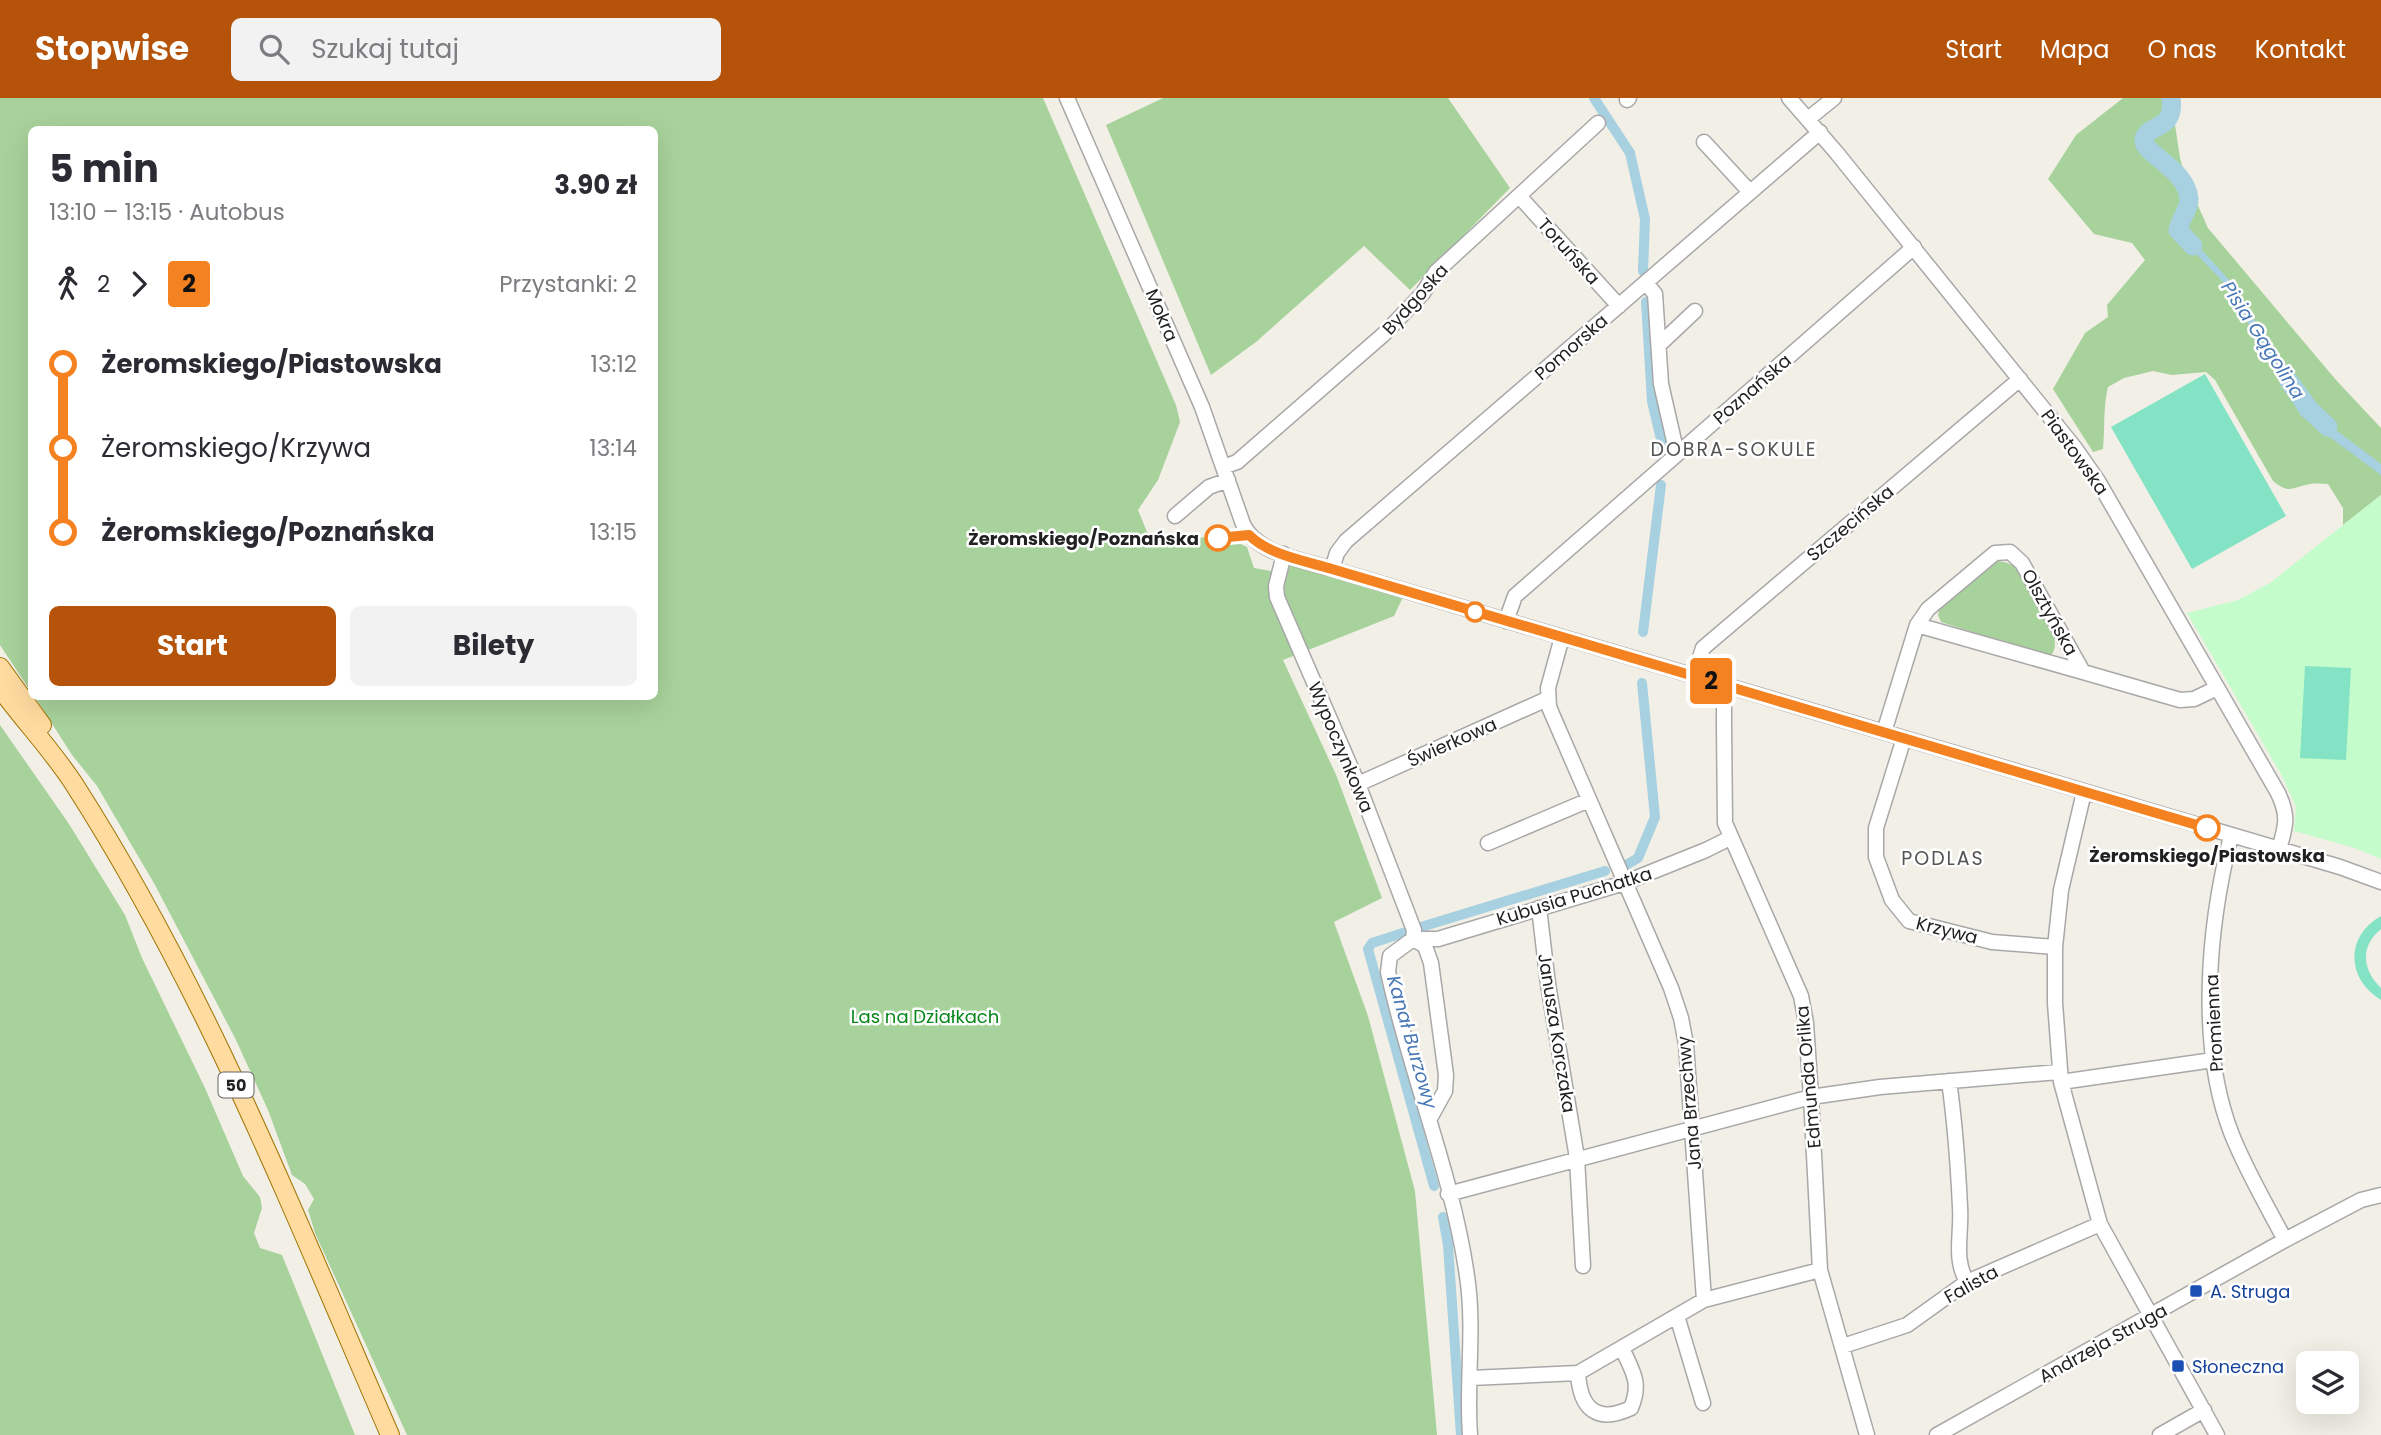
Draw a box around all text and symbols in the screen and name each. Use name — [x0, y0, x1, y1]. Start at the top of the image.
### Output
search box — [231, 18, 721, 81]
text: Stopwise — [35, 25, 189, 72]
icon: search — [255, 30, 293, 68]
text: Szukaj tutaj — [311, 31, 459, 67]
text: Start — [1945, 33, 2002, 66]
text: Mapa — [2040, 33, 2109, 66]
text: O nas — [2147, 33, 2217, 66]
text: Kontakt — [2255, 33, 2346, 66]
text: 5 min — [49, 142, 159, 195]
text: 3.90 zł — [554, 167, 637, 203]
text: 13:10 – 13:15 · Autobus — [49, 196, 285, 228]
street label: Toruńska — [1532, 212, 1606, 290]
street label: Bydgoska — [1376, 258, 1454, 340]
icon: walk — [49, 265, 87, 303]
icon: forward — [120, 265, 158, 303]
text: 2 — [182, 267, 196, 300]
text: 2 — [97, 268, 110, 300]
text: Przystanki: 2 — [499, 268, 637, 300]
water label: Pisia Gągolina — [2215, 276, 2311, 404]
street label: Mokra — [1140, 285, 1184, 345]
street label: Pomorska — [1529, 308, 1613, 386]
text: Żeromskiego/Piastowska — [101, 346, 442, 382]
text: 13:12 — [591, 348, 637, 380]
street label: Poznańska — [1708, 348, 1796, 430]
street label: Piastowska — [2035, 404, 2115, 500]
text: Żeromskiego/Krzywa — [101, 430, 371, 466]
text: 13:14 — [589, 432, 637, 464]
district label: DOBRA-SOKULE — [1650, 436, 1818, 463]
street label: Szczecińska — [1801, 479, 1899, 567]
text: Żeromskiego/Poznańska — [101, 514, 435, 550]
text: 13:15 — [589, 516, 637, 548]
marker: Żeromskiego/Poznańska — [1205, 525, 1231, 551]
place label: Żeromskiego/Poznańska — [968, 526, 1199, 551]
street label: Olsztyńska — [2016, 564, 2084, 660]
unlabelled marker — [1465, 602, 1485, 622]
button: Start — [49, 606, 336, 686]
button: Bilety — [350, 606, 637, 686]
line badge: 2 — [1688, 658, 1734, 704]
text: 2 — [1704, 664, 1718, 697]
street label: Wypoczynkowa — [1302, 678, 1380, 816]
street label: Świerkowa — [1403, 711, 1501, 773]
marker: Żeromskiego/Piastowska — [2194, 815, 2220, 841]
place label: Żeromskiego/Piastowska — [2089, 843, 2325, 868]
district label: PODLAS — [1901, 845, 1985, 872]
street label: Kubusia Puchatka — [1493, 860, 1655, 932]
street label: Krzywa — [1914, 910, 1980, 950]
street label: Janusza Korczaka — [1532, 952, 1582, 1114]
water label: Kanał Burzowy — [1380, 972, 1444, 1113]
street label: Promienna — [2199, 973, 2229, 1073]
park label: Las na Działkach — [851, 1004, 999, 1029]
street label: Edmunda Orlika — [1789, 1005, 1827, 1149]
street label: Jana Brzechwy — [1671, 1035, 1707, 1171]
road number: 50 — [218, 1072, 254, 1098]
street label: Falista — [1939, 1259, 2003, 1309]
place label: A. Struga — [2210, 1279, 2290, 1304]
marker: A. Struga — [2188, 1283, 2204, 1299]
street label: Andrzeja Struga — [2034, 1297, 2172, 1389]
map controls — [2296, 1351, 2359, 1414]
button: layers — [2296, 1351, 2359, 1414]
place label: Słoneczna — [2192, 1354, 2284, 1379]
marker: Słoneczna — [2170, 1358, 2186, 1374]

